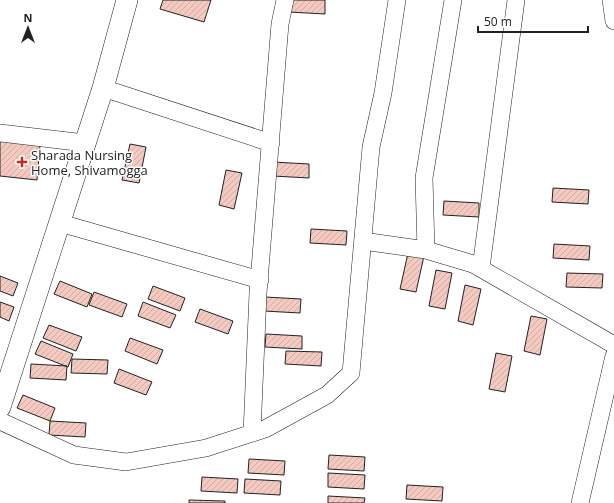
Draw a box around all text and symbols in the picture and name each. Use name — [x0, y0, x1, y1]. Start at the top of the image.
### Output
north arrow — [8, 8, 48, 48]
scale bar — [478, 8, 588, 34]
text: N — [24, 10, 32, 25]
text: 50 m — [484, 13, 512, 30]
place label: Sharada Nursing Home, Shivamogga — [31, 146, 148, 179]
marker: Sharada Nursing Home, Shivamogga — [16, 156, 28, 168]

